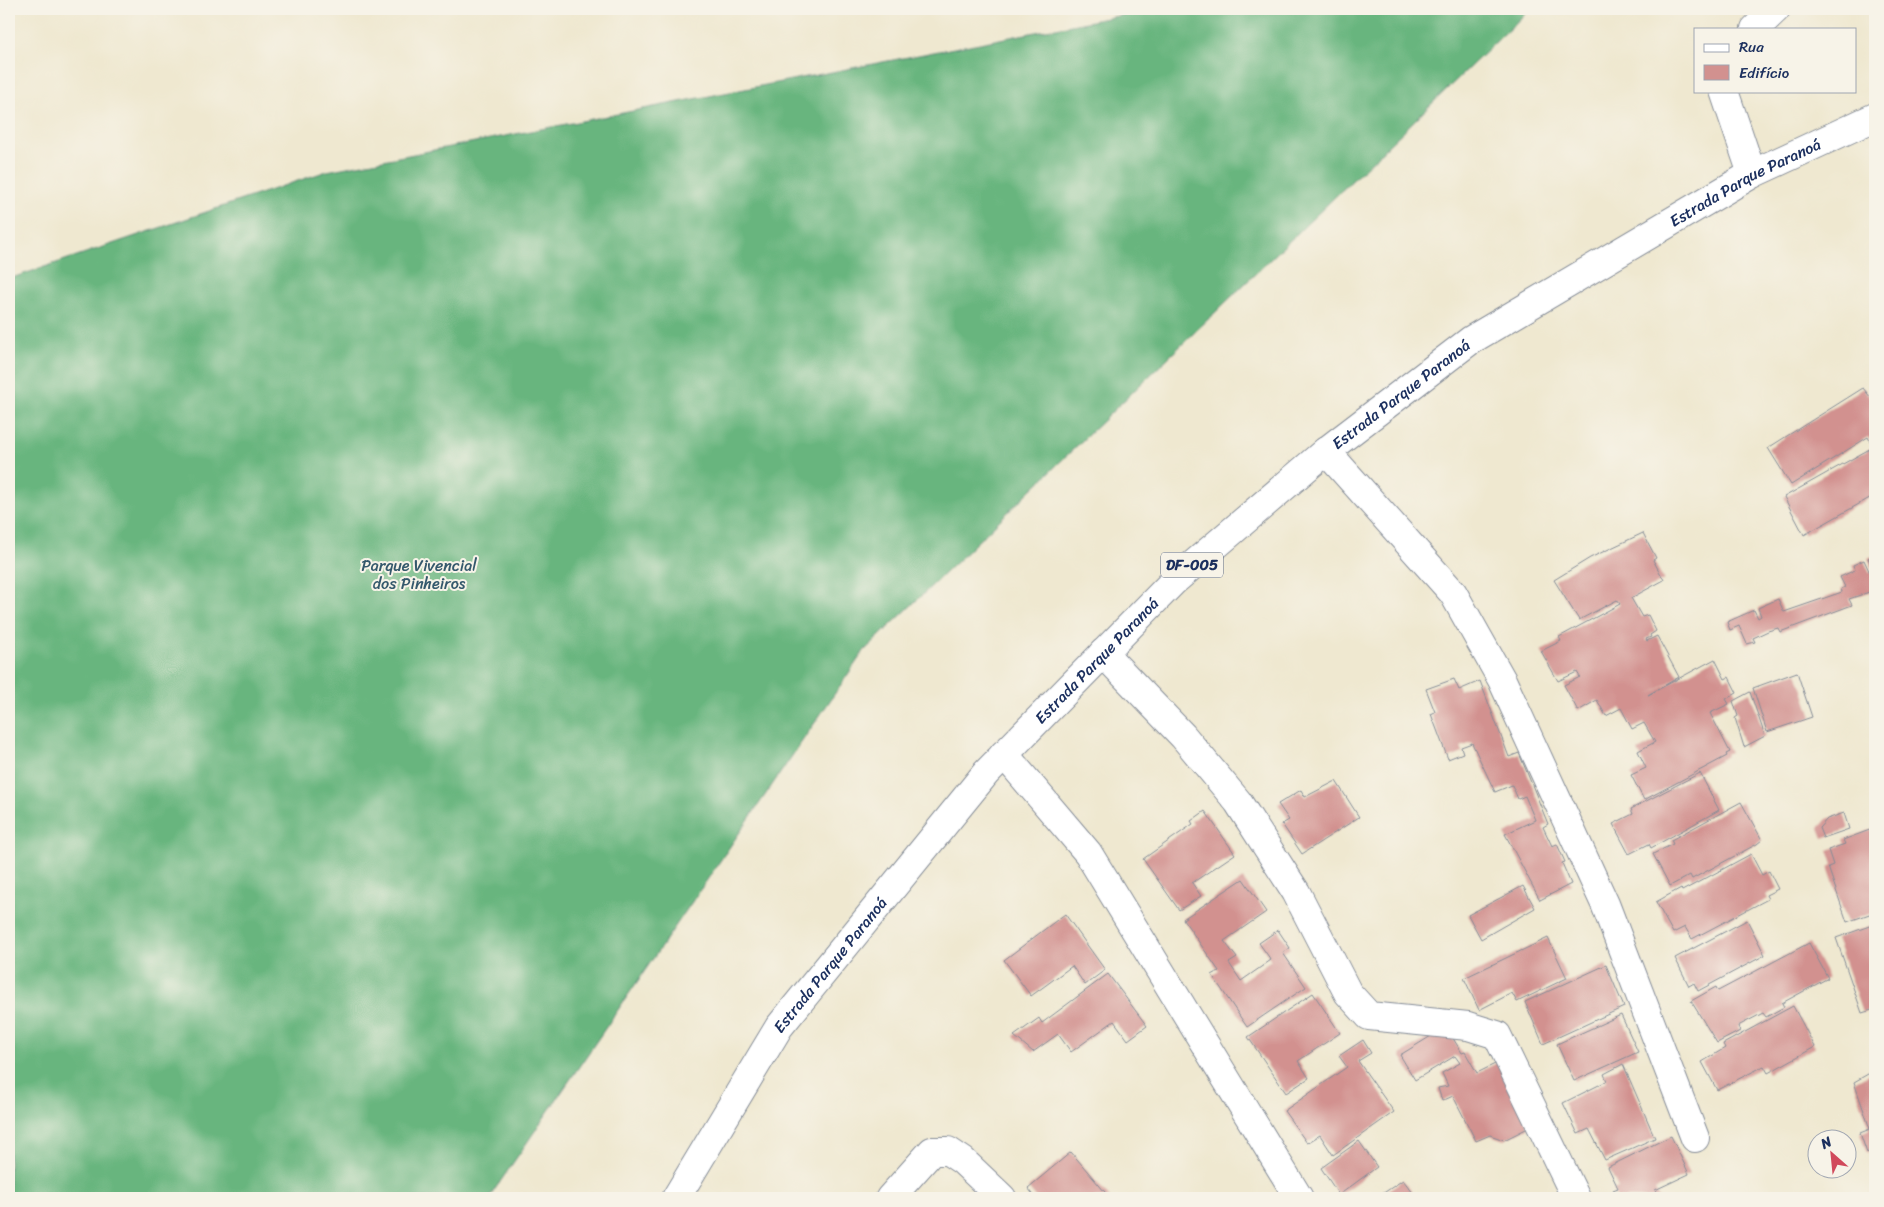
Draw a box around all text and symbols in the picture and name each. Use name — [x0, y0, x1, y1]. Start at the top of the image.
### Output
legend — [1694, 28, 1856, 92]
text: Rua — [1739, 34, 1764, 60]
text: Edifício — [1739, 60, 1790, 86]
street label: Estrada Parque Paranoá — [1664, 130, 1826, 235]
street label: Estrada Parque Paranoá — [1325, 331, 1477, 457]
park label: Parque Vivencial dos Pinheiros — [361, 551, 477, 598]
road number: DF-005 — [1161, 552, 1223, 578]
street label: Estrada Parque Paranoá — [1027, 590, 1166, 731]
street label: Estrada Parque Paranoá — [766, 890, 895, 1040]
text: N — [1815, 1129, 1837, 1157]
north arrow — [1806, 1130, 1856, 1180]

